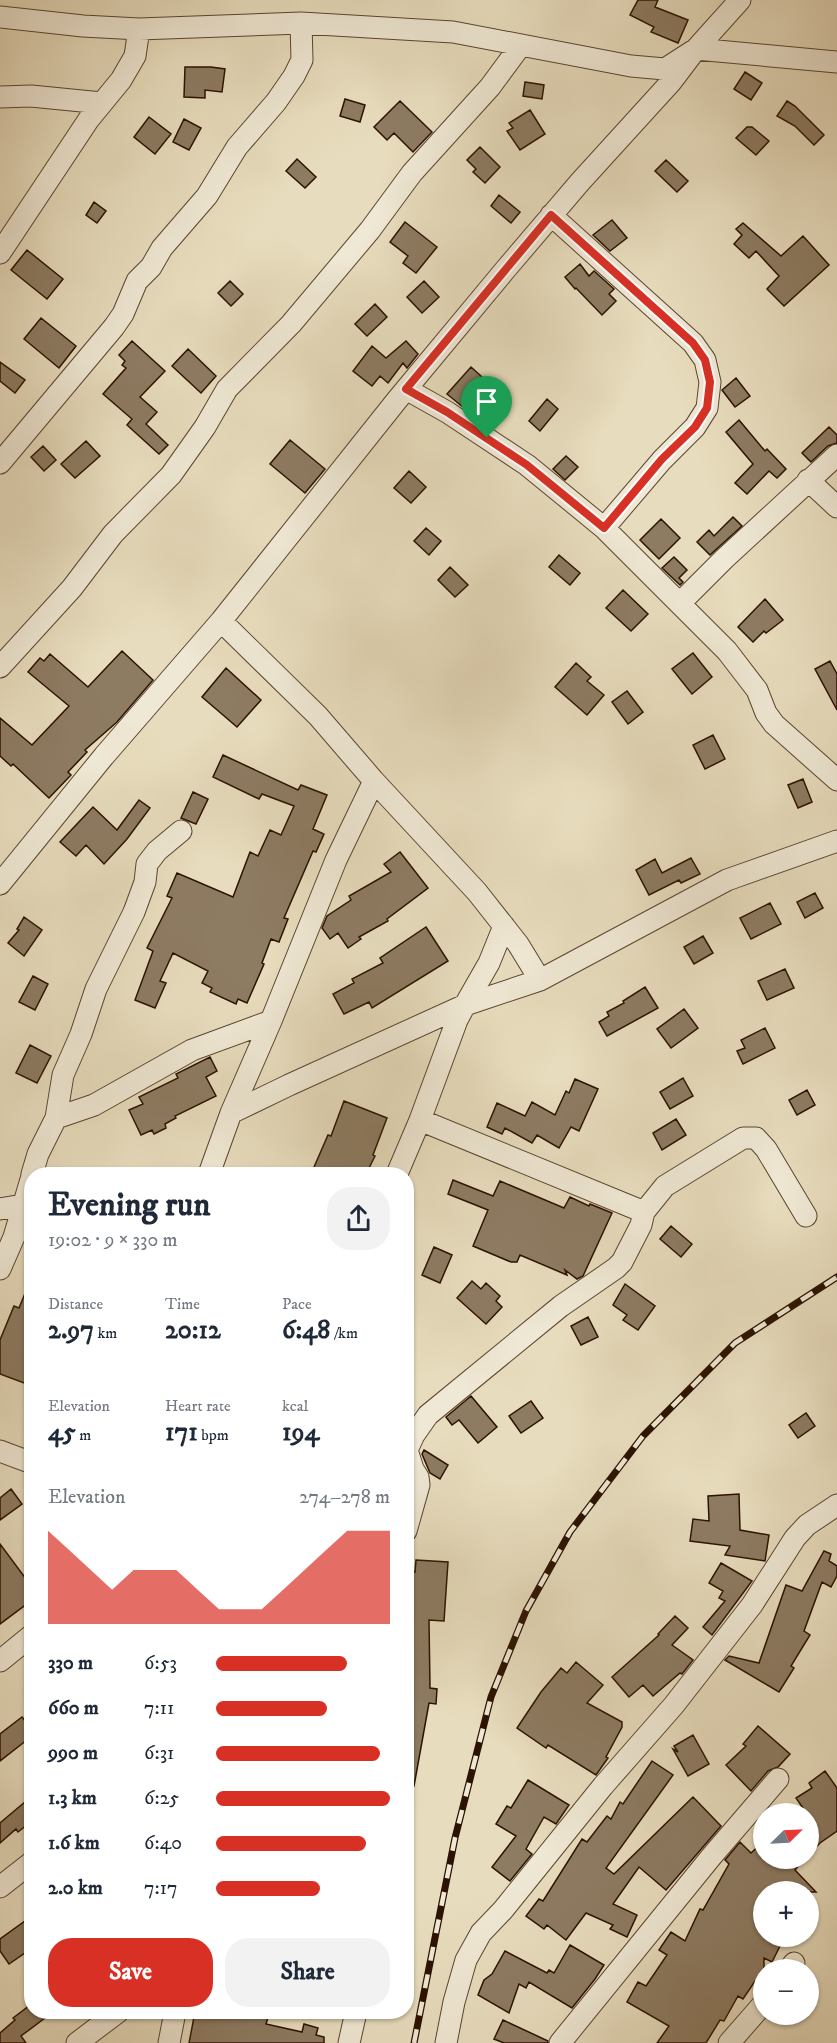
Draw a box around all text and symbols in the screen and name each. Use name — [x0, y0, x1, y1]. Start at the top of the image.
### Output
pin — [461, 376, 512, 438]
icon: arrive — [470, 385, 503, 418]
text: Evening run — [48, 1185, 210, 1226]
button: share — [327, 1187, 390, 1250]
text: 19:02 · 9 × 330 m — [48, 1228, 178, 1253]
text: Distance — [48, 1294, 103, 1314]
text: Time — [165, 1294, 200, 1314]
text: Pace — [282, 1294, 312, 1314]
text: 2.97 — [48, 1314, 94, 1347]
text: 20:12 — [165, 1314, 221, 1347]
text: 6:48 — [282, 1314, 330, 1347]
text: km — [94, 1323, 117, 1343]
text: /km — [330, 1323, 358, 1343]
text: Elevation — [48, 1396, 110, 1416]
text: Heart rate — [165, 1396, 231, 1416]
text: kcal — [282, 1396, 308, 1416]
text: 45 — [48, 1416, 76, 1449]
text: 171 — [165, 1416, 198, 1449]
text: 194 — [282, 1416, 319, 1449]
text: m — [76, 1425, 91, 1445]
text: bpm — [198, 1425, 229, 1445]
text: Elevation — [48, 1485, 125, 1510]
text: 274–278 m — [299, 1485, 390, 1510]
text: 330 m — [48, 1651, 93, 1676]
text: 6:53 — [144, 1651, 177, 1676]
text: 660 m — [48, 1696, 99, 1721]
text: 7:11 — [144, 1696, 174, 1721]
text: 990 m — [48, 1741, 98, 1766]
text: 6:31 — [144, 1741, 174, 1766]
text: 1.3 km — [48, 1786, 97, 1811]
text: 6:25 — [144, 1786, 179, 1811]
north arrow — [753, 1803, 819, 1869]
map controls — [753, 1803, 819, 2025]
text: 1.6 km — [48, 1831, 100, 1856]
text: 6:40 — [144, 1831, 182, 1856]
text: 2.0 km — [48, 1876, 103, 1901]
text: 7:17 — [144, 1876, 178, 1901]
button: + — [753, 1881, 819, 1947]
button: Save — [48, 1938, 213, 2007]
button: Share — [225, 1938, 390, 2007]
button: − — [753, 1959, 819, 2025]

